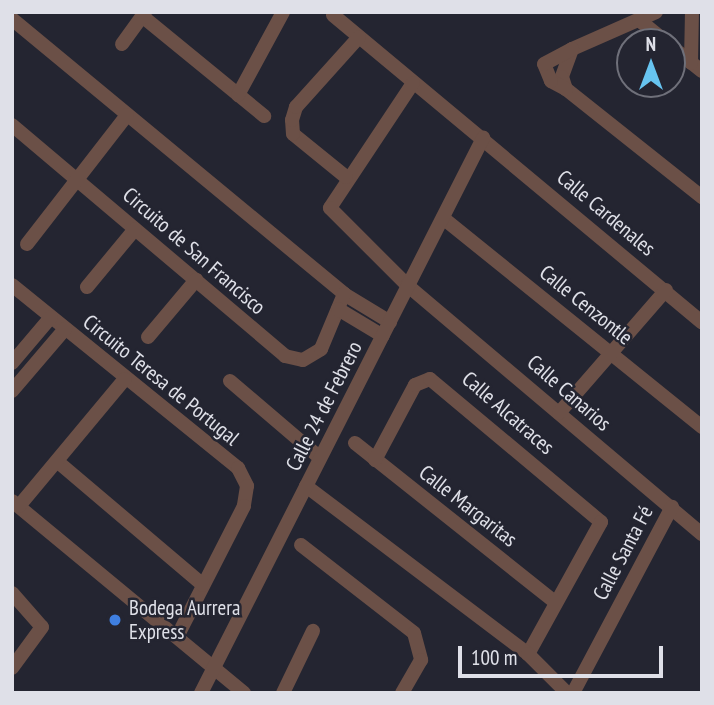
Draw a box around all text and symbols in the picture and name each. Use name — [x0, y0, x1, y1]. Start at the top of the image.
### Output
north arrow — [616, 28, 686, 98]
text: N — [646, 32, 656, 56]
street label: Calle Cardenales — [552, 165, 660, 261]
street label: Circuito de San Francisco — [117, 182, 271, 320]
street label: Calle Cenzontle — [534, 260, 638, 350]
street label: Circuito Teresa de Portugal — [78, 309, 244, 451]
street label: Calle 24 de Febrero — [281, 337, 367, 475]
street label: Calle Canarios — [522, 350, 616, 436]
street label: Calle Alcatraces — [457, 366, 559, 460]
street label: Calle Margaritas — [414, 460, 522, 552]
street label: Calle Santa Fé — [588, 502, 658, 604]
place label: Bodega Aurrera Express — [129, 595, 241, 645]
marker: Bodega Aurrera Express — [107, 612, 123, 628]
scale bar — [462, 632, 667, 676]
text: 100 m — [471, 644, 517, 671]

